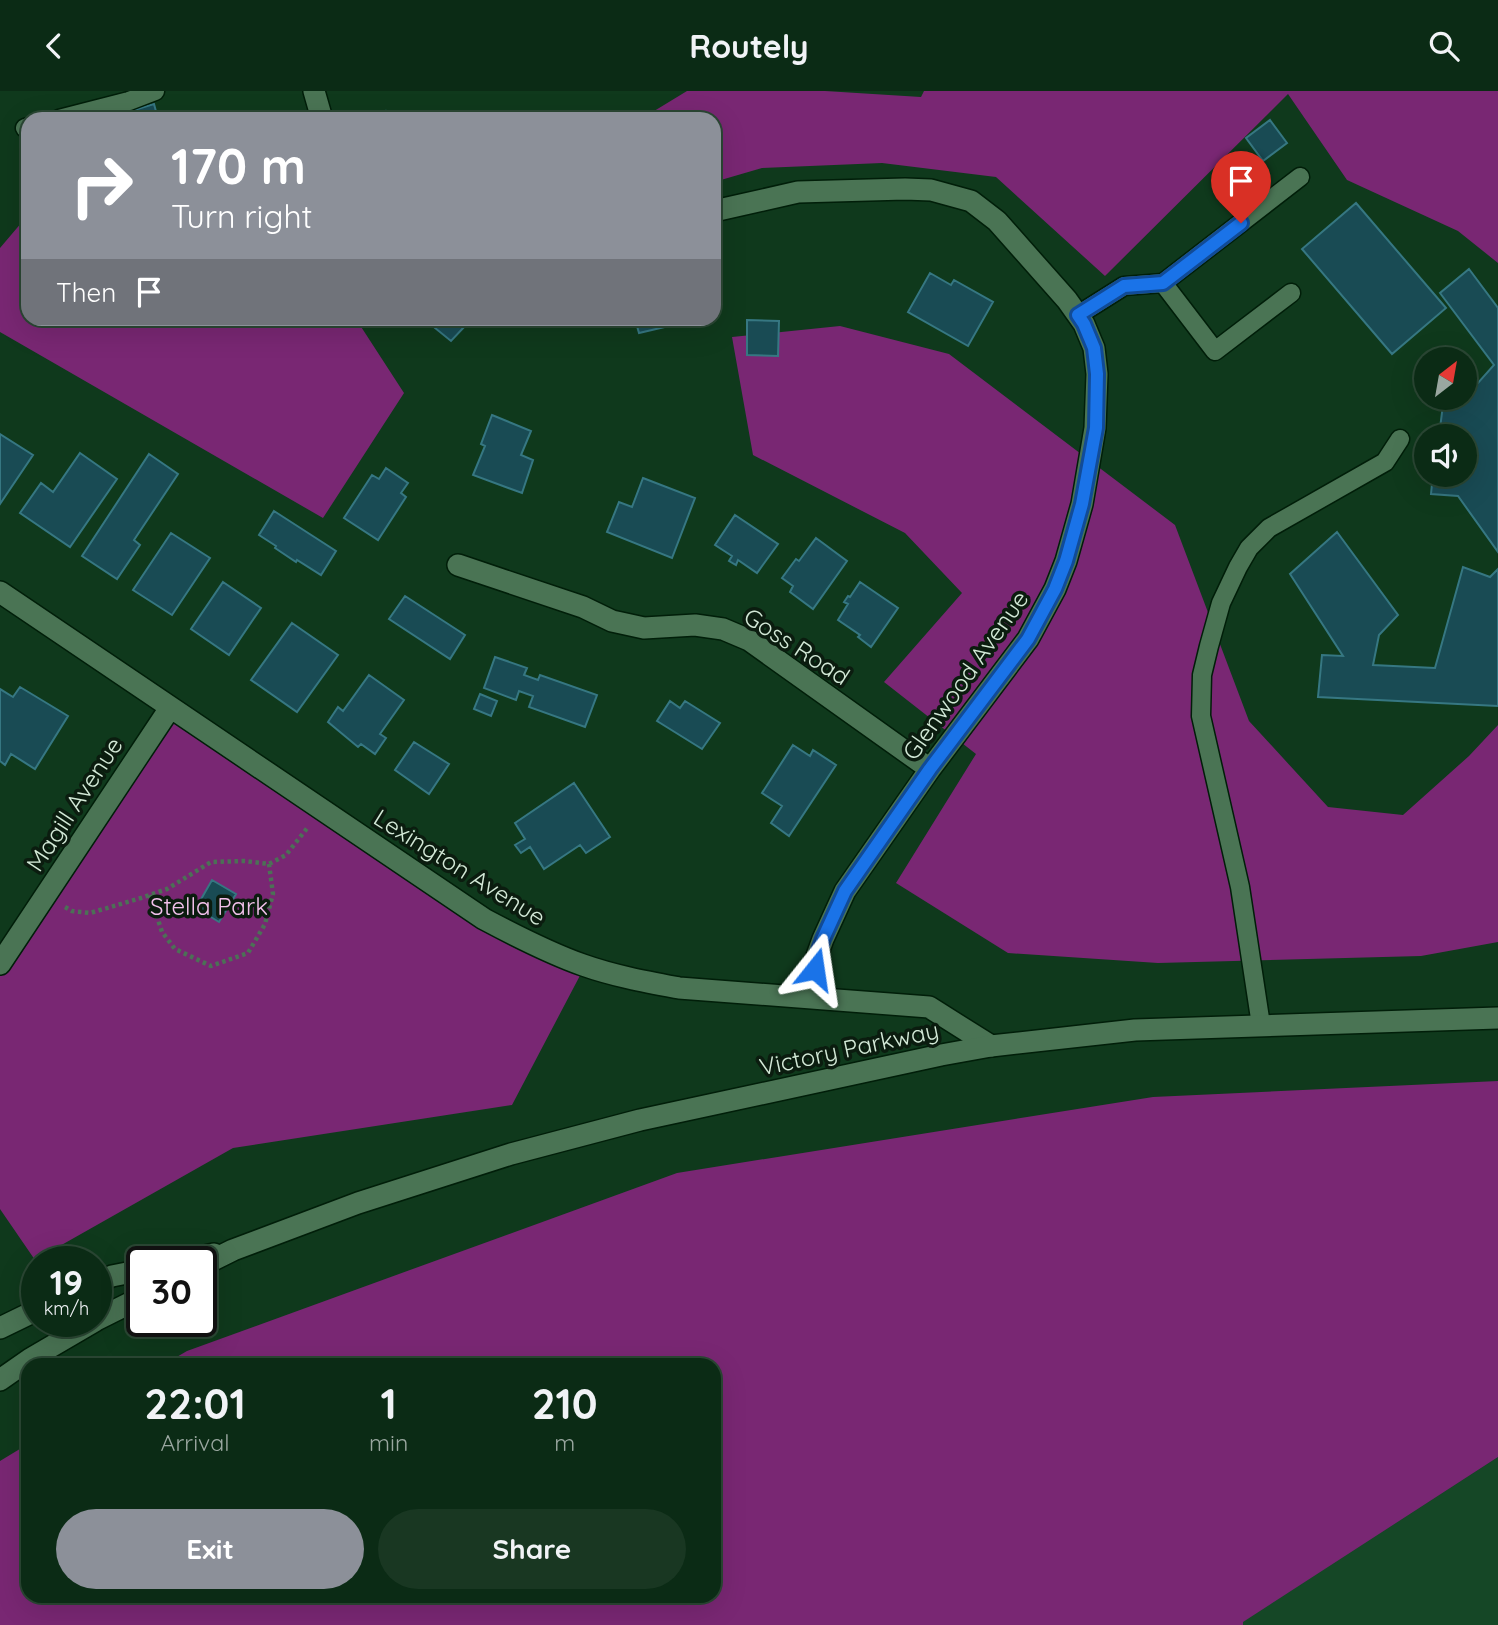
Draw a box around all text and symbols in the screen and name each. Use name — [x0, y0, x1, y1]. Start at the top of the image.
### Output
text: Routely — [689, 26, 809, 66]
icon: back — [35, 27, 73, 65]
icon: search — [1425, 27, 1463, 65]
text: 170 m — [171, 135, 306, 196]
icon: right — [56, 140, 147, 231]
pin — [1211, 151, 1271, 223]
icon: arrive — [1222, 162, 1260, 200]
text: Turn right — [171, 196, 312, 236]
icon: arrive — [130, 273, 168, 311]
text: Then — [56, 276, 116, 309]
north arrow — [1414, 347, 1477, 409]
map controls — [1414, 347, 1477, 487]
button: sound — [1414, 424, 1477, 487]
street label: Glenwood Avenue — [895, 585, 1035, 765]
street label: Goss Road — [739, 601, 855, 691]
street label: Magill Avenue — [19, 731, 129, 877]
street label: Lexington Avenue — [369, 802, 551, 932]
park label: Stella Park — [150, 891, 268, 921]
position arrow — [778, 932, 852, 1006]
street label: Victory Parkway — [757, 1014, 941, 1082]
speed limit sign: 30 — [126, 1246, 217, 1337]
text: 19 — [50, 1260, 83, 1304]
text: km/h — [44, 1297, 89, 1320]
text: 22:01 — [144, 1377, 246, 1430]
text: 1 — [381, 1377, 397, 1430]
text: 210 — [532, 1377, 598, 1430]
text: Arrival — [161, 1428, 229, 1457]
text: min — [369, 1428, 408, 1457]
text: m — [554, 1428, 575, 1457]
button: Exit — [56, 1509, 364, 1589]
button: Share — [378, 1509, 686, 1589]

